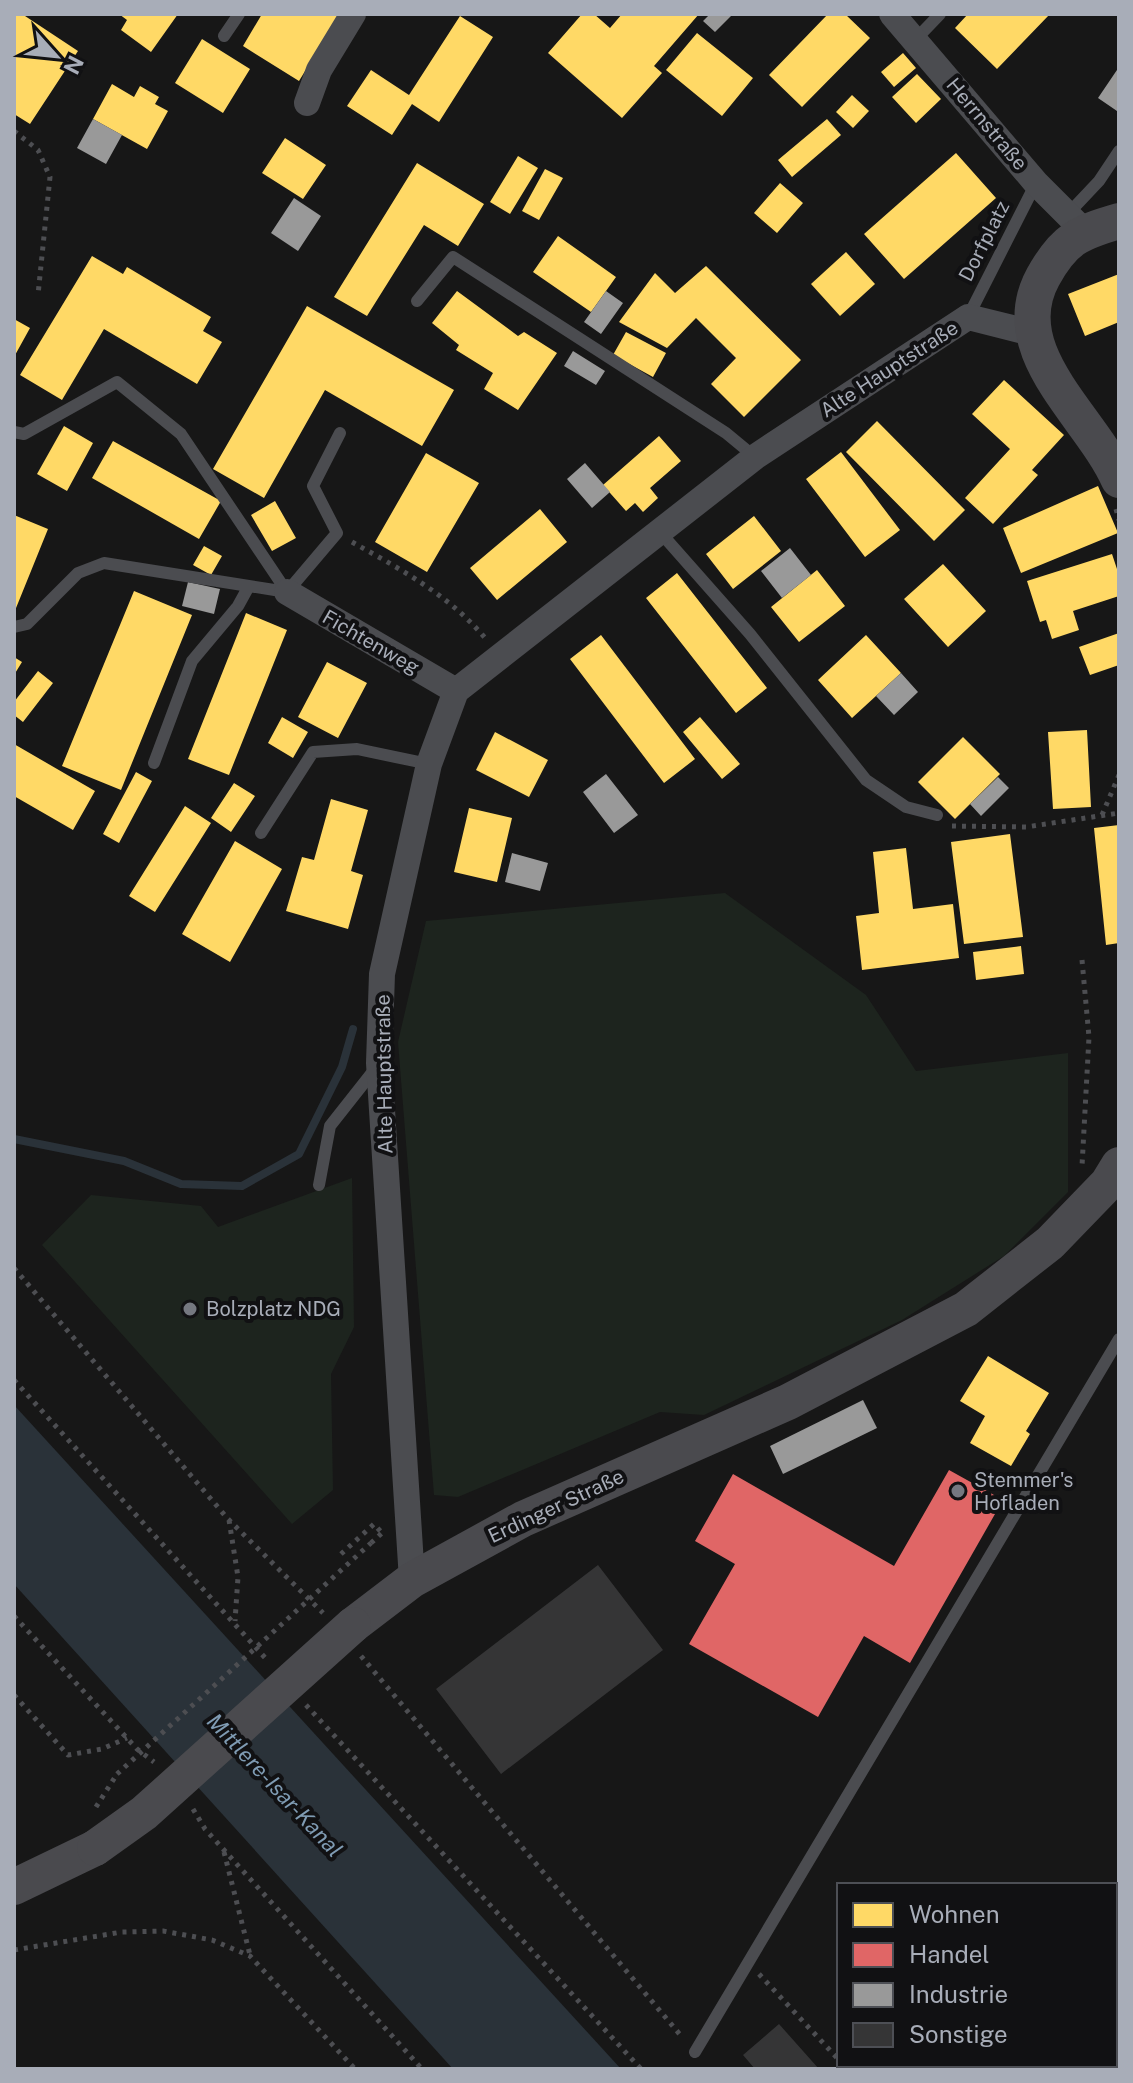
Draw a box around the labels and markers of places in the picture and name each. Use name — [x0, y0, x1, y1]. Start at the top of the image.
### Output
place label: Bolzplatz NDG — [206, 1297, 341, 1321]
marker: Bolzplatz NDG — [181, 1300, 199, 1318]
place label: Stemmer's Hofladen — [974, 1468, 1073, 1515]
marker: Stemmer's Hofladen — [949, 1482, 967, 1500]

